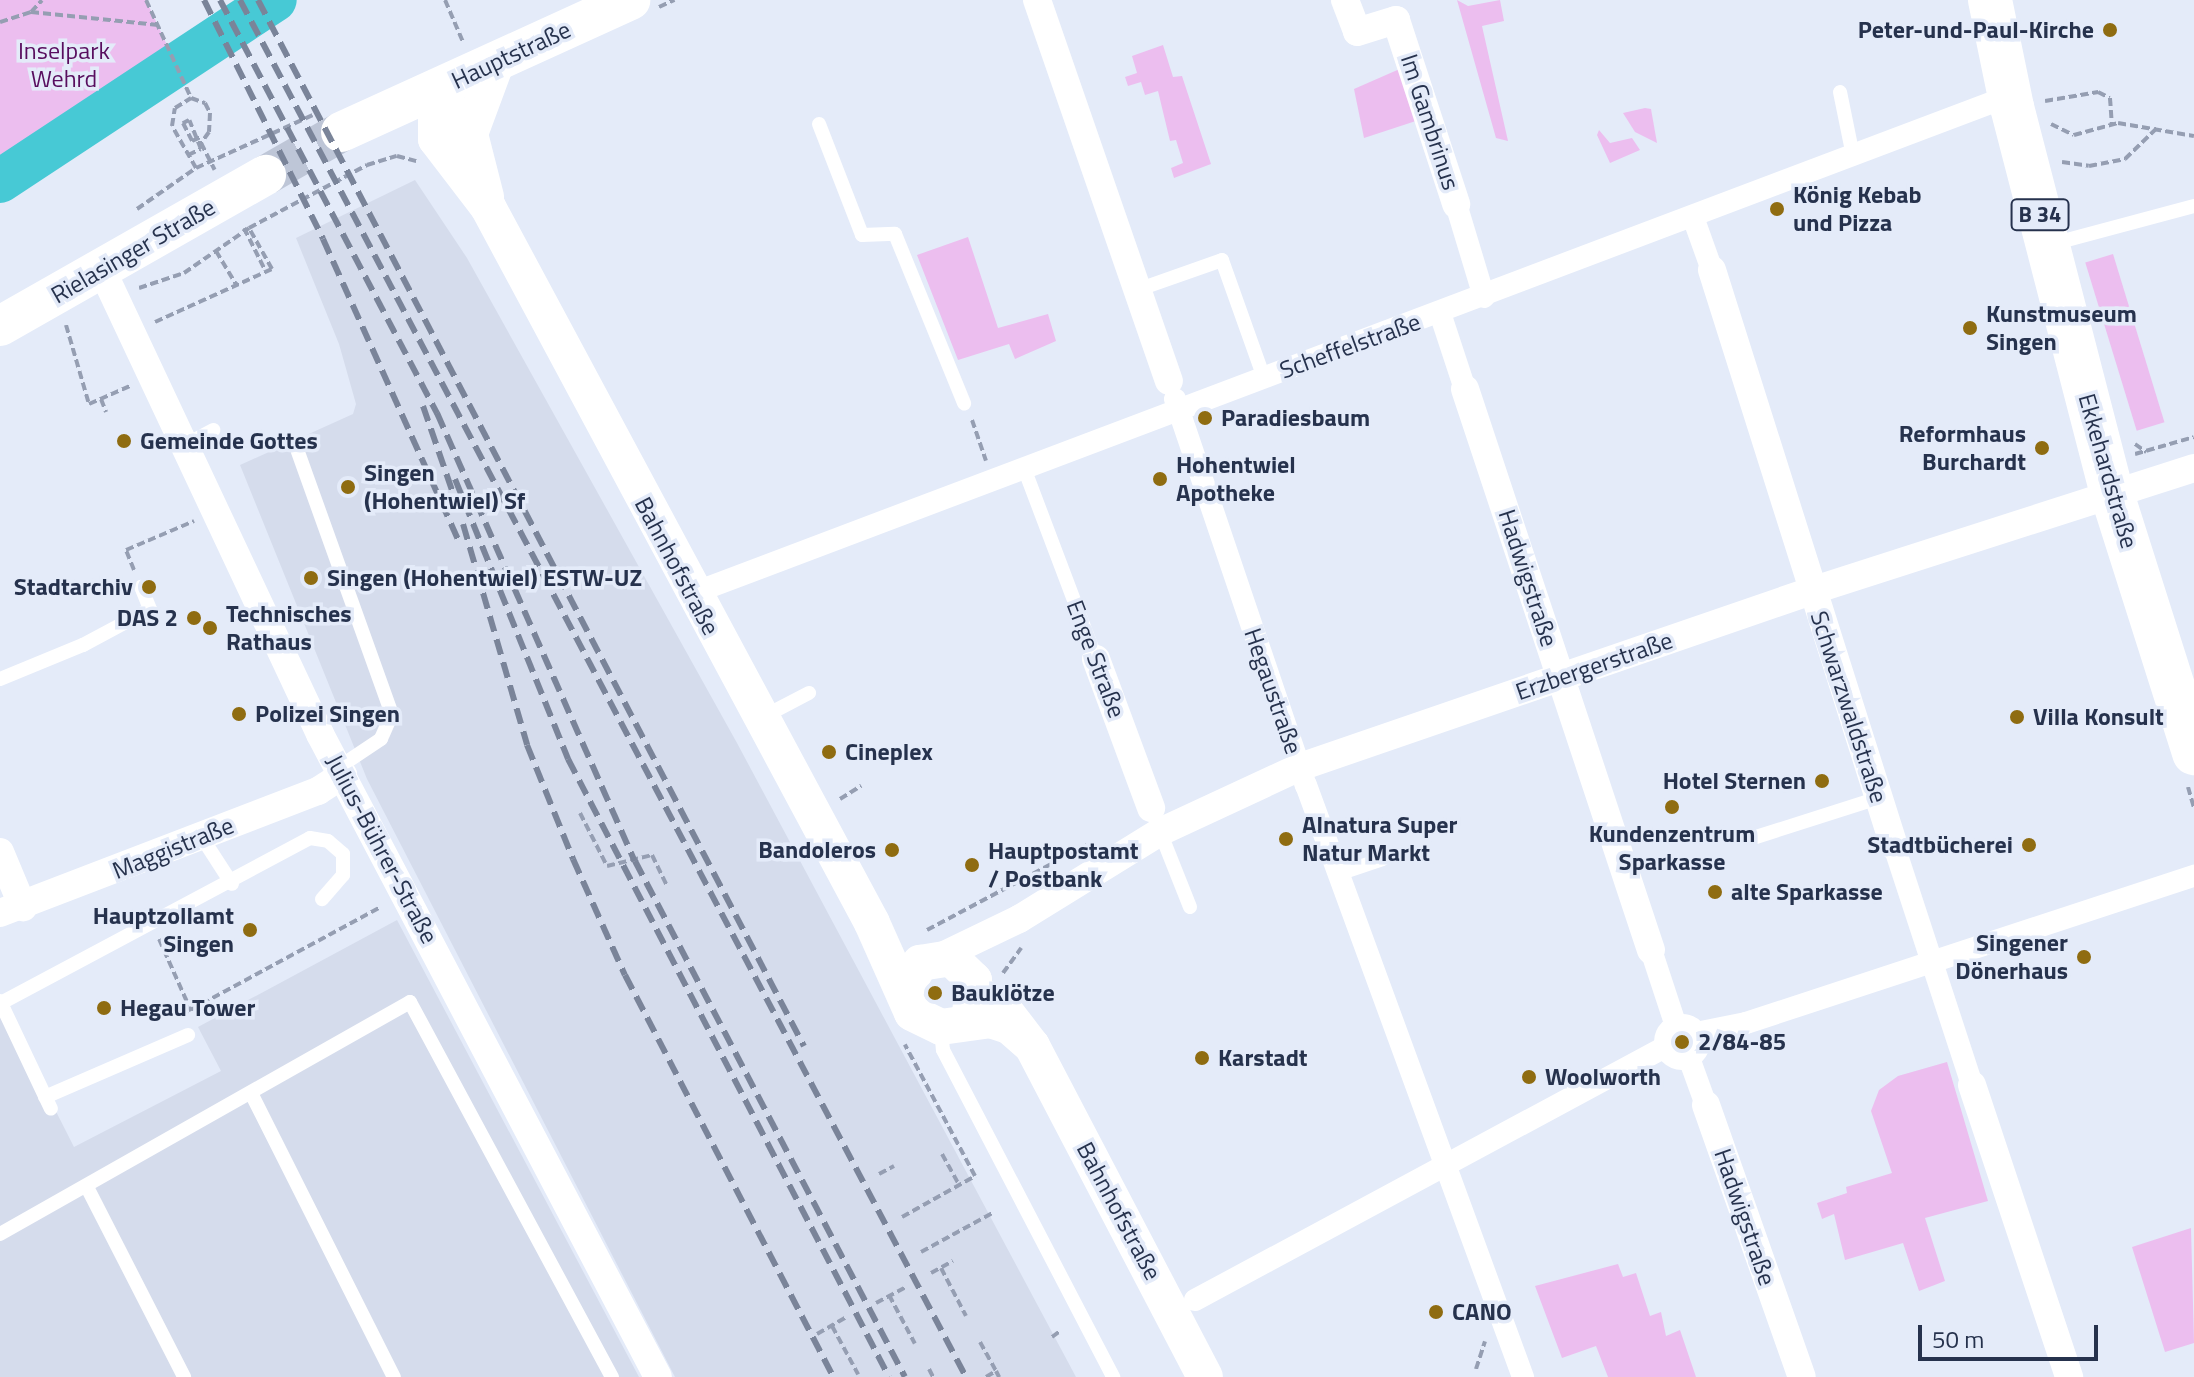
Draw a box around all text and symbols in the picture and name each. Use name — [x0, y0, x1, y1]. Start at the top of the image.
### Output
street label: Hauptstraße — [447, 15, 575, 95]
place label: Peter-und-Paul-Kirche — [1858, 16, 2094, 44]
marker: Peter-und-Paul-Kirche — [2101, 21, 2119, 39]
park label: Inselpark Wehrd — [18, 37, 110, 93]
street label: Im Gambrinus — [1395, 50, 1465, 194]
place label: König Kebab und Pizza — [1793, 181, 1922, 237]
street label: Rielasinger Straße — [46, 192, 220, 310]
road number: B 34 — [2010, 197, 2070, 233]
marker: König Kebab und Pizza — [1768, 200, 1786, 218]
place label: Kunstmuseum Singen — [1986, 300, 2137, 356]
street label: Scheffelstraße — [1276, 307, 1424, 385]
marker: Kunstmuseum Singen — [1961, 319, 1979, 337]
street label: Ekkehardstraße — [2072, 390, 2144, 552]
place label: Paradiesbaum — [1221, 404, 1370, 432]
marker: Paradiesbaum — [1196, 409, 1214, 427]
place label: Reformhaus Burchardt — [1899, 420, 2026, 476]
place label: Gemeinde Gottes — [140, 427, 318, 455]
marker: Gemeinde Gottes — [115, 432, 133, 450]
marker: Reformhaus Burchardt — [2033, 439, 2051, 457]
place label: Hohentwiel Apotheke — [1176, 451, 1296, 507]
place label: Singen (Hohentwiel) Sf — [364, 459, 525, 515]
marker: Hohentwiel Apotheke — [1151, 470, 1169, 488]
marker: Singen (Hohentwiel) Sf — [339, 478, 357, 496]
street label: Bahnhofstraße — [629, 492, 725, 640]
street label: Hadwigstraße — [1492, 506, 1564, 650]
place label: Singen (Hohentwiel) ESTW-UZ — [327, 564, 642, 592]
marker: Singen (Hohentwiel) ESTW-UZ — [302, 569, 320, 587]
place label: Stadtarchiv — [14, 573, 133, 601]
marker: Stadtarchiv — [140, 578, 158, 596]
street label: Enge Straße — [1060, 596, 1132, 722]
place label: Technisches Rathaus — [226, 600, 352, 656]
place label: DAS 2 — [117, 604, 178, 632]
street label: Schwarzwaldstraße — [1804, 607, 1894, 807]
marker: DAS 2 — [185, 609, 203, 627]
marker: Technisches Rathaus — [201, 619, 219, 637]
street label: Hegaustraße — [1238, 624, 1308, 758]
street label: Erzbergerstraße — [1512, 626, 1676, 706]
place label: Polizei Singen — [255, 700, 400, 728]
place label: Villa Konsult — [2033, 703, 2164, 731]
marker: Polizei Singen — [230, 705, 248, 723]
marker: Villa Konsult — [2008, 708, 2026, 726]
place label: Cineplex — [845, 738, 933, 766]
marker: Cineplex — [820, 743, 838, 761]
street label: Julius-Bührer-Straße — [320, 750, 444, 948]
place label: Hotel Sternen — [1663, 767, 1806, 795]
marker: Hotel Sternen — [1813, 772, 1831, 790]
marker: Kundenzentrum Sparkasse — [1663, 798, 1681, 816]
street label: Maggistraße — [108, 811, 238, 885]
place label: Alnatura Super Natur Markt — [1302, 811, 1457, 867]
place label: Kundenzentrum Sparkasse — [1589, 820, 1755, 876]
marker: Alnatura Super Natur Markt — [1277, 830, 1295, 848]
place label: Stadtbücherei — [1867, 831, 2013, 859]
place label: Bandoleros — [758, 836, 876, 864]
marker: Stadtbücherei — [2020, 836, 2038, 854]
place label: Hauptpostamt / Postbank — [988, 837, 1139, 893]
marker: Bandoleros — [883, 841, 901, 859]
marker: Hauptpostamt / Postbank — [963, 856, 981, 874]
place label: alte Sparkasse — [1731, 878, 1883, 906]
marker: alte Sparkasse — [1706, 883, 1724, 901]
place label: Hauptzollamt Singen — [93, 902, 234, 958]
marker: Hauptzollamt Singen — [241, 921, 259, 939]
place label: Singener Dönerhaus — [1955, 929, 2068, 985]
marker: Singener Dönerhaus — [2075, 948, 2093, 966]
place label: Bauklötze — [951, 979, 1055, 1007]
marker: Bauklötze — [926, 984, 944, 1002]
place label: Hegau Tower — [120, 994, 255, 1022]
marker: Hegau Tower — [95, 999, 113, 1017]
place label: 2/84-85 — [1698, 1028, 1786, 1056]
marker: 2/84-85 — [1673, 1033, 1691, 1051]
place label: Karstadt — [1218, 1044, 1308, 1072]
marker: Karstadt — [1193, 1049, 1211, 1067]
place label: Woolworth — [1545, 1063, 1661, 1091]
marker: Woolworth — [1520, 1068, 1538, 1086]
street label: Bahnhofstraße — [1071, 1137, 1167, 1285]
street label: Hadwigstraße — [1708, 1145, 1782, 1289]
place label: CANO — [1452, 1298, 1512, 1326]
marker: CANO — [1427, 1303, 1445, 1321]
scale bar — [1922, 1309, 2102, 1359]
text: 50 m — [1932, 1321, 1984, 1357]

